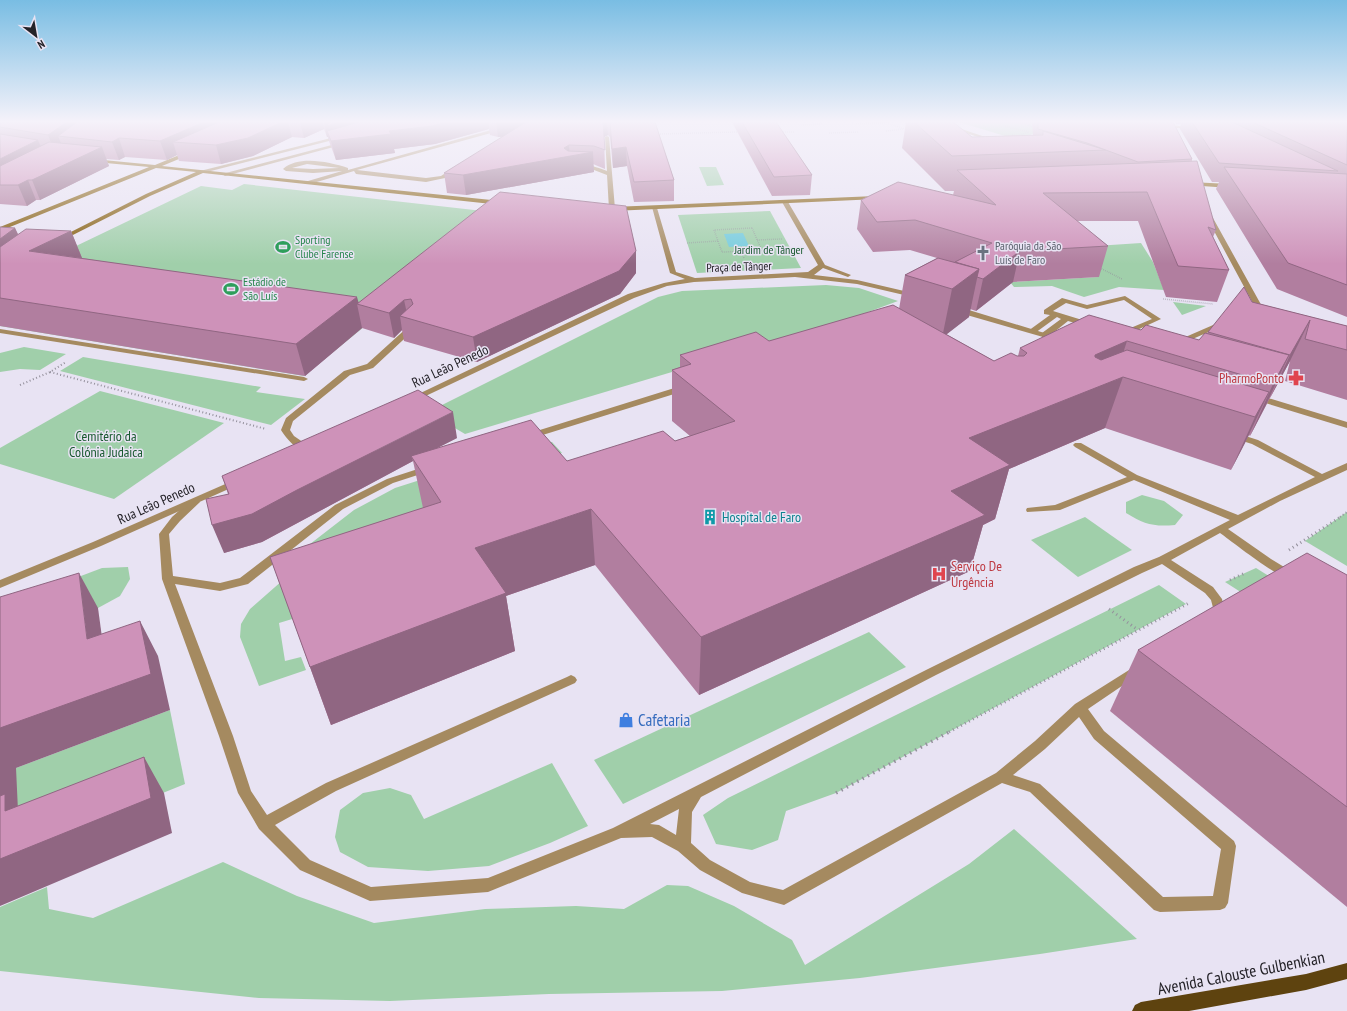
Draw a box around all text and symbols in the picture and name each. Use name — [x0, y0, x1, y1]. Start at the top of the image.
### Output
north arrow — [16, 16, 56, 56]
text: N — [35, 37, 47, 52]
place label: Sporting Clube Farense — [295, 232, 354, 261]
sports icon: Sporting Clube Farense — [274, 238, 292, 256]
place label: Paróquia da São Luís de Faro — [995, 238, 1061, 267]
park label: Jardim de Tânger — [733, 242, 805, 257]
church icon: Paróquia da São Luís de Faro — [974, 244, 992, 262]
street label: Praça de Tânger — [706, 258, 773, 275]
place label: Estádio de São Luís — [243, 274, 286, 303]
sports icon: Estádio de São Luís — [222, 280, 240, 298]
street label: Rua Leão Penedo — [409, 340, 491, 392]
place label: PharmoPonto — [1219, 369, 1284, 387]
pharmacy icon: PharmoPonto — [1287, 369, 1305, 387]
park label: Cemitério da Colónia Judaica — [69, 427, 143, 461]
street label: Rua Leão Penedo — [115, 478, 197, 528]
building icon: Hospital de Faro — [701, 508, 719, 526]
place label: Hospital de Faro — [722, 508, 801, 526]
place label: Serviço De Urgência — [951, 557, 1002, 591]
hospital icon: Serviço De Urgência — [930, 565, 948, 583]
place label: Cafetaria — [638, 709, 690, 731]
shop icon: Cafetaria — [617, 711, 635, 729]
street label: Avenida Calouste Gulbenkian — [1155, 946, 1327, 1000]

